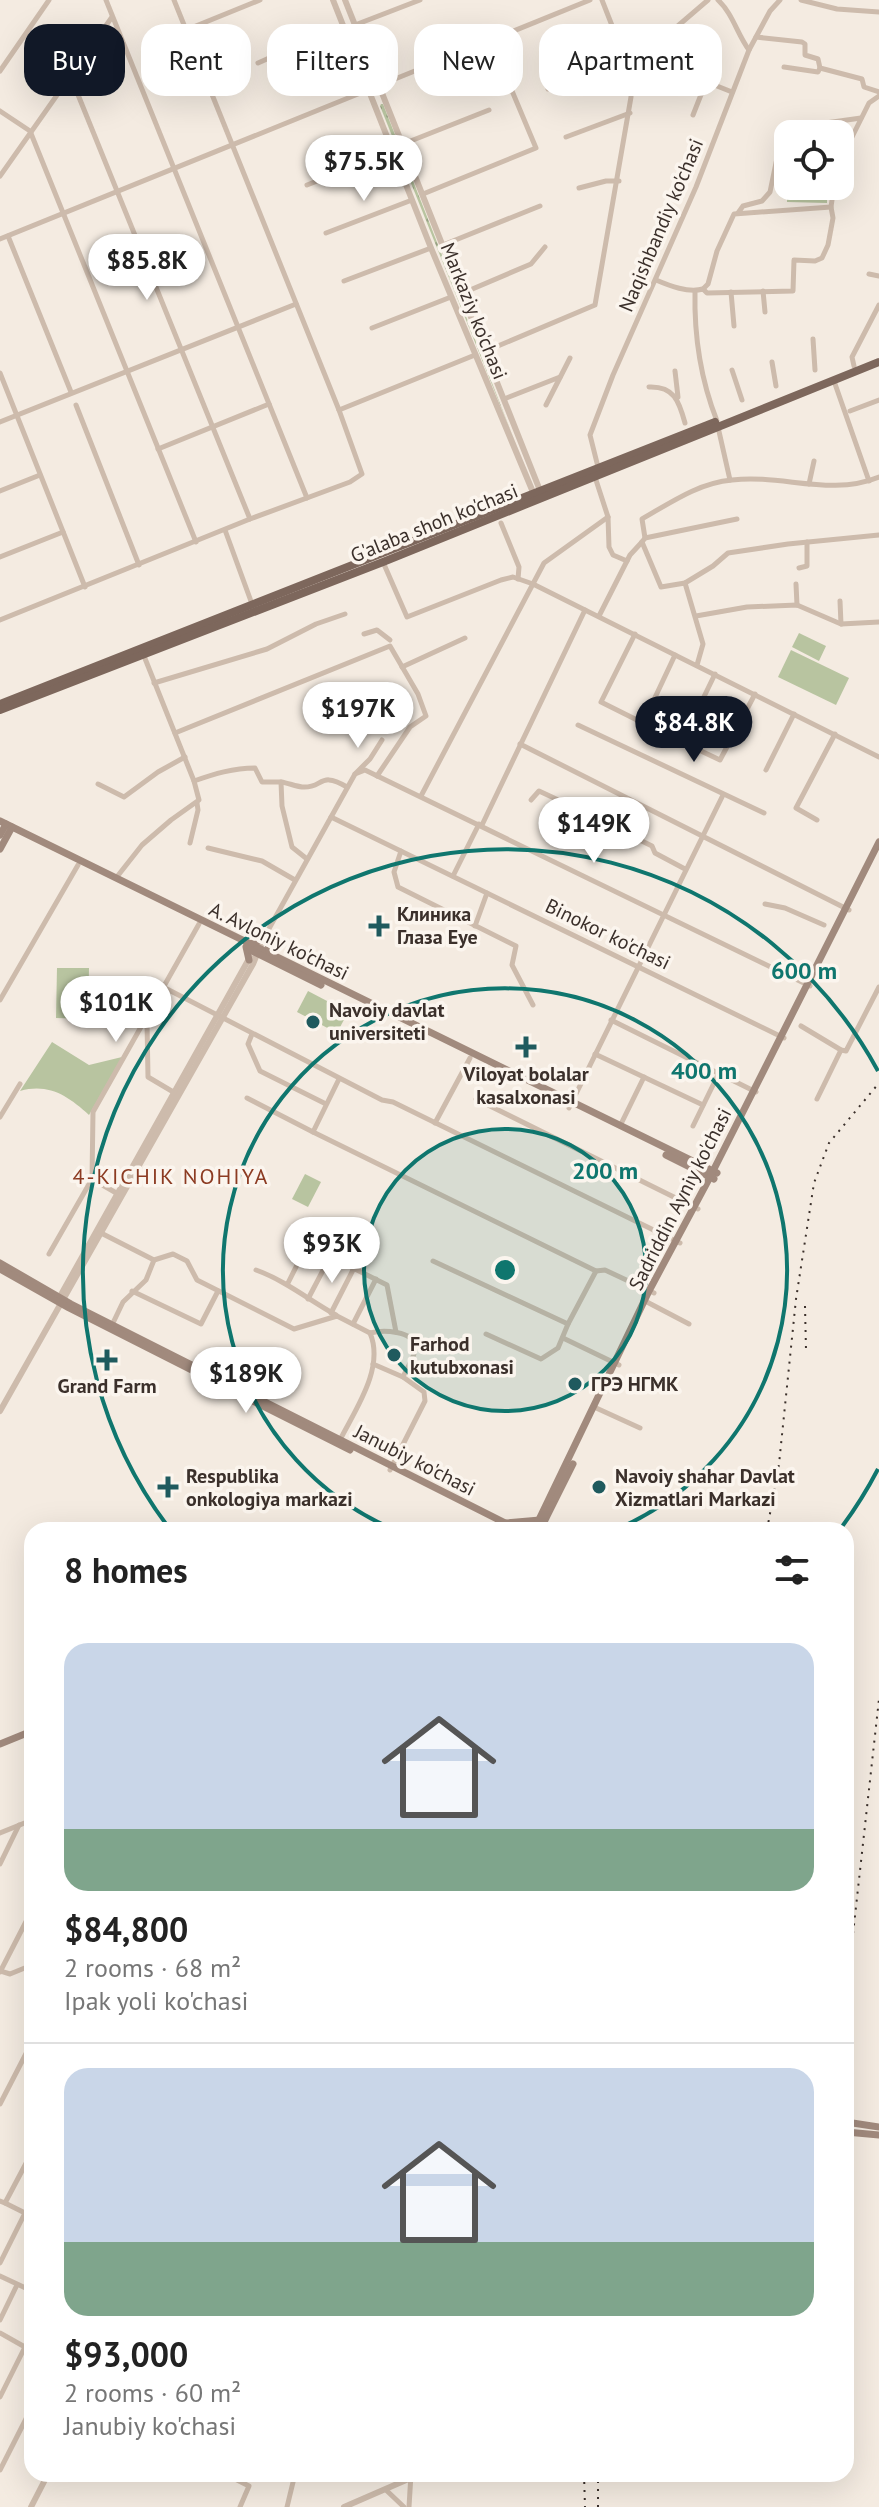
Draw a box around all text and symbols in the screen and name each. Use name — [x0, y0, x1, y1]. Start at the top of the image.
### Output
chip: Buy — [24, 24, 125, 96]
chip: Rent — [141, 24, 251, 96]
chip: Filters — [267, 24, 398, 96]
chip: New — [414, 24, 523, 96]
chip: Apartment — [539, 24, 722, 96]
map controls — [774, 120, 854, 200]
button: locate — [774, 120, 854, 200]
pin: $75.5K — [299, 135, 429, 203]
street label: Naqishbandiy ko'chasi — [613, 135, 709, 315]
text: $75.5K — [323, 144, 405, 177]
pin: $85.8K — [82, 234, 212, 302]
street label: Markaziy ko'chasi — [435, 239, 513, 383]
text: $85.8K — [106, 243, 188, 276]
street label: G'alaba shoh ko'chasi — [346, 478, 522, 568]
pin: $197K — [302, 682, 414, 750]
text: $197K — [320, 691, 396, 724]
pin: $84.8K — [629, 696, 759, 764]
text: $84.8K — [653, 705, 735, 738]
pin: $149K — [538, 797, 650, 865]
text: $149K — [556, 806, 632, 839]
street label: Binokor ko'chasi — [541, 893, 675, 975]
street label: A. Avloniy ko'chasi — [205, 896, 353, 986]
place label: Клиника Глаза Eye — [397, 901, 478, 950]
marker: Клиника Глаза Eye — [368, 915, 390, 937]
text: 600 m — [771, 955, 837, 986]
pin: $101K — [60, 976, 172, 1044]
text: $101K — [78, 985, 154, 1018]
place label: Navoiy davlat universiteti — [329, 997, 445, 1046]
marker: Navoiy davlat universiteti — [304, 1013, 322, 1031]
marker: Viloyat bolalar kasalxonasi — [515, 1036, 537, 1058]
text: 400 m — [671, 1055, 737, 1086]
place label: Viloyat bolalar kasalxonasi — [462, 1061, 589, 1110]
street label: Sadriddin Ayniy ko'chasi — [623, 1103, 737, 1295]
text: 200 m — [572, 1155, 638, 1186]
district label: 4-KICHIK NOHIYA — [73, 1162, 269, 1190]
pin: $93K — [285, 1217, 379, 1285]
text: $93K — [302, 1226, 362, 1259]
centre of rings — [491, 1256, 519, 1284]
place label: Farhod kutubxonasi — [410, 1331, 514, 1380]
marker: Farhod kutubxonasi — [385, 1346, 403, 1364]
pin: $189K — [190, 1347, 302, 1415]
marker: Grand Farm — [96, 1349, 118, 1371]
text: $189K — [208, 1356, 284, 1389]
place label: ГРЭ НГМК — [591, 1371, 679, 1397]
place label: Grand Farm — [57, 1373, 157, 1399]
marker: ГРЭ НГМК — [566, 1375, 584, 1393]
street label: Janubiy ko'chasi — [349, 1418, 480, 1502]
place label: Respublika onkologiya markazi — [186, 1463, 353, 1512]
place label: Navoiy shahar Davlat Xizmatlari Markazi — [615, 1463, 795, 1512]
marker: Respublika onkologiya markazi — [157, 1476, 179, 1498]
marker: Navoiy shahar Davlat Xizmatlari Markazi — [590, 1478, 608, 1496]
text: 8 homes — [64, 1548, 188, 1592]
icon: filters — [770, 1548, 814, 1592]
icon: home — [367, 1695, 511, 1839]
text: $84,800 — [64, 1907, 188, 1951]
text: 2 rooms · 68 m² — [64, 1951, 241, 1984]
text: Ipak yoli ko'chasi — [64, 1984, 249, 2017]
icon: home — [367, 2120, 511, 2264]
text: $93,000 — [64, 2332, 188, 2376]
text: 2 rooms · 60 m² — [64, 2376, 241, 2409]
text: Janubiy ko'chasi — [64, 2409, 236, 2442]

